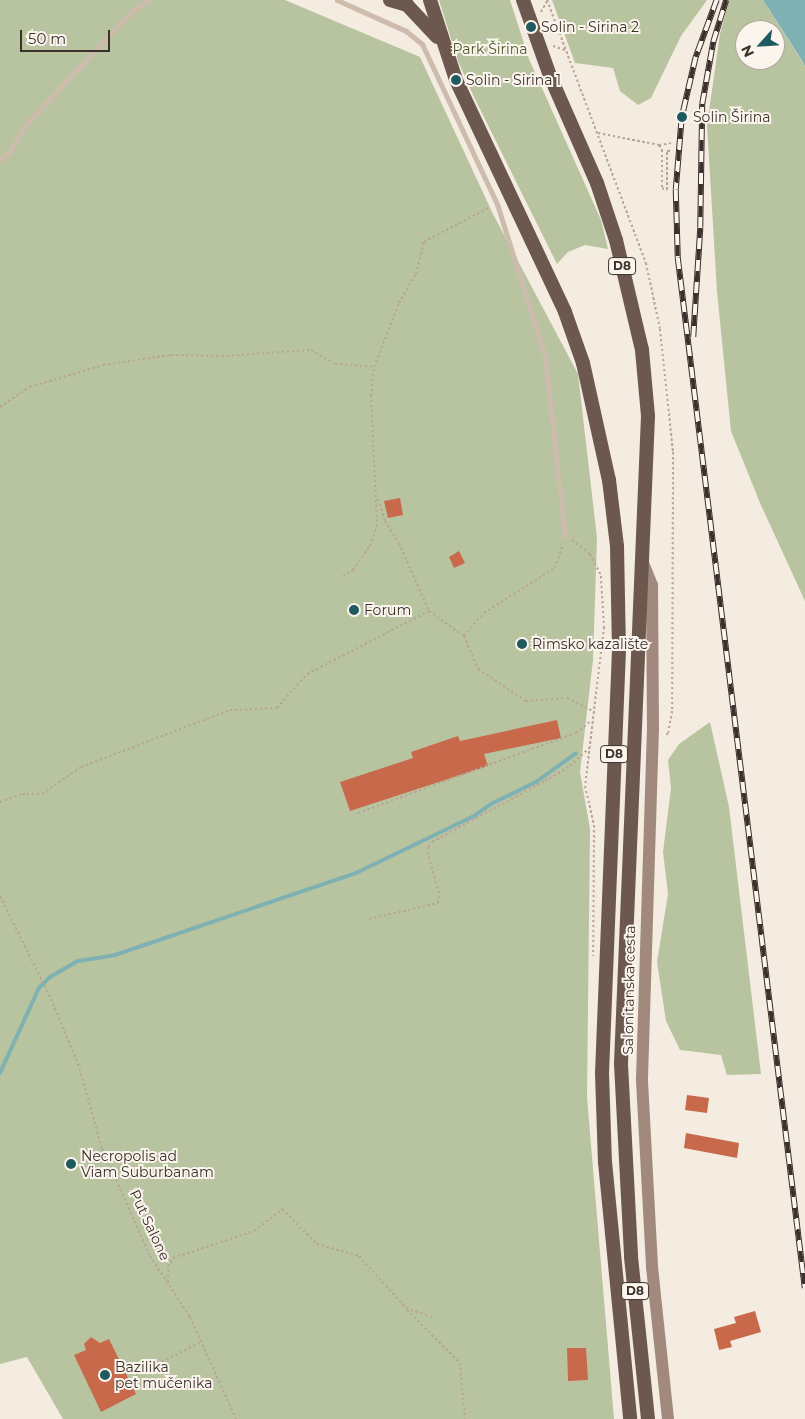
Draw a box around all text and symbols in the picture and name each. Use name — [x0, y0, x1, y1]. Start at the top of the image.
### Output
place label: Solin - Sirina 2 — [541, 19, 639, 35]
scale bar — [22, 20, 112, 52]
north arrow — [735, 20, 785, 70]
marker: Solin - Sirina 2 — [525, 21, 537, 33]
text: 50 m — [28, 29, 66, 48]
park label: Park Širina — [452, 41, 528, 57]
text: N — [737, 42, 758, 60]
place label: Solin - Sirina 1 — [466, 72, 561, 88]
marker: Solin - Sirina 1 — [450, 74, 462, 86]
place label: Solin Širina — [693, 109, 770, 125]
marker: Solin Širina — [675, 110, 689, 124]
road number: D8 — [607, 256, 637, 276]
place label: Forum — [364, 602, 411, 618]
marker: Forum — [348, 604, 360, 616]
place label: Rimsko kazalište — [532, 636, 648, 652]
marker: Rimsko kazalište — [516, 638, 528, 650]
road number: D8 — [599, 744, 629, 764]
street label: Salonitanska cesta — [619, 925, 639, 1055]
place label: Necropolis ad Viam Suburbanam — [81, 1148, 214, 1180]
marker: Necropolis ad Viam Suburbanam — [65, 1158, 77, 1170]
street label: Put Salone — [126, 1187, 174, 1263]
road number: D8 — [620, 1282, 650, 1300]
place label: Bazilika pet mučenika — [115, 1359, 212, 1391]
marker: Bazilika pet mučenika — [99, 1369, 111, 1381]

